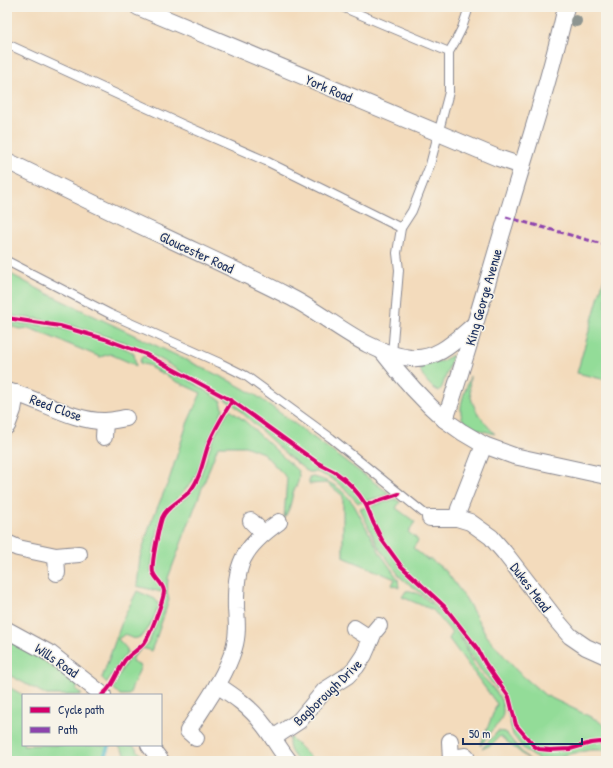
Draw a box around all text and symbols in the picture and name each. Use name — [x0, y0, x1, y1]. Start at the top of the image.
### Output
street label: York Road — [303, 70, 356, 107]
street label: Gloucester Road — [157, 226, 238, 278]
street label: King George Avenue — [460, 246, 507, 348]
street label: Reed Close — [27, 389, 85, 425]
street label: Dukes Mead — [506, 558, 556, 616]
street label: Wills Road — [31, 638, 83, 682]
street label: Bagborough Drive — [289, 654, 366, 730]
legend — [22, 694, 162, 746]
text: Cycle path — [58, 701, 104, 718]
scale bar — [463, 720, 582, 746]
text: Path — [58, 721, 78, 738]
text: 50 m — [469, 725, 490, 742]

